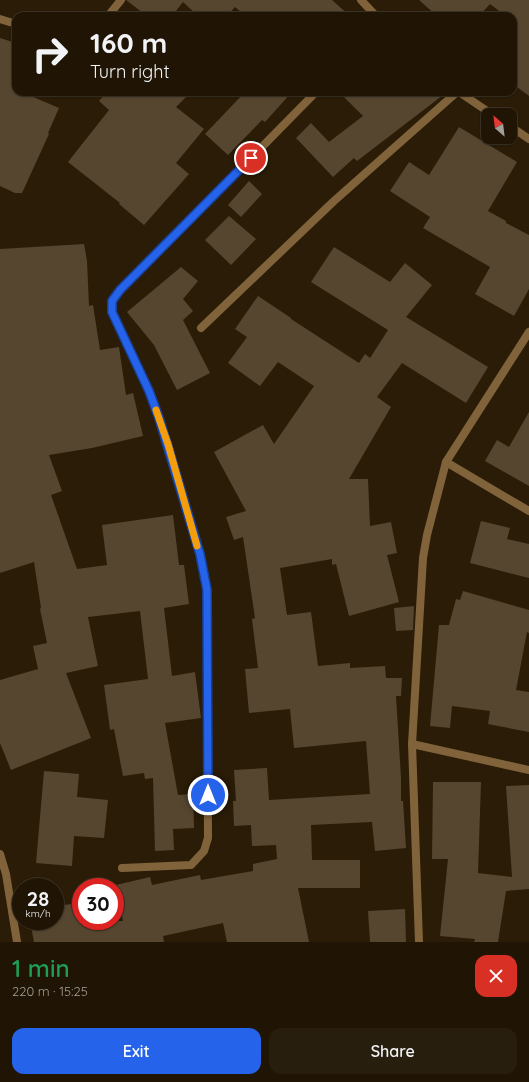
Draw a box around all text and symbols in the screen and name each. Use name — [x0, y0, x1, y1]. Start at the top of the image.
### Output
text: 160 m — [90, 25, 167, 60]
icon: right — [24, 28, 76, 80]
text: Turn right — [90, 60, 170, 83]
north arrow — [481, 108, 517, 144]
map controls — [481, 108, 517, 144]
pin — [234, 141, 268, 175]
icon: arrive — [240, 147, 262, 169]
position arrow — [187, 774, 229, 816]
speed limit sign: 30 — [72, 878, 124, 930]
text: 28 — [27, 886, 49, 911]
text: km/h — [25, 907, 51, 920]
text: 1 min — [12, 953, 70, 983]
button: close — [475, 955, 517, 997]
text: 220 m · 15:25 — [12, 983, 88, 999]
button: Exit — [12, 1028, 261, 1074]
button: Share — [269, 1028, 517, 1074]

